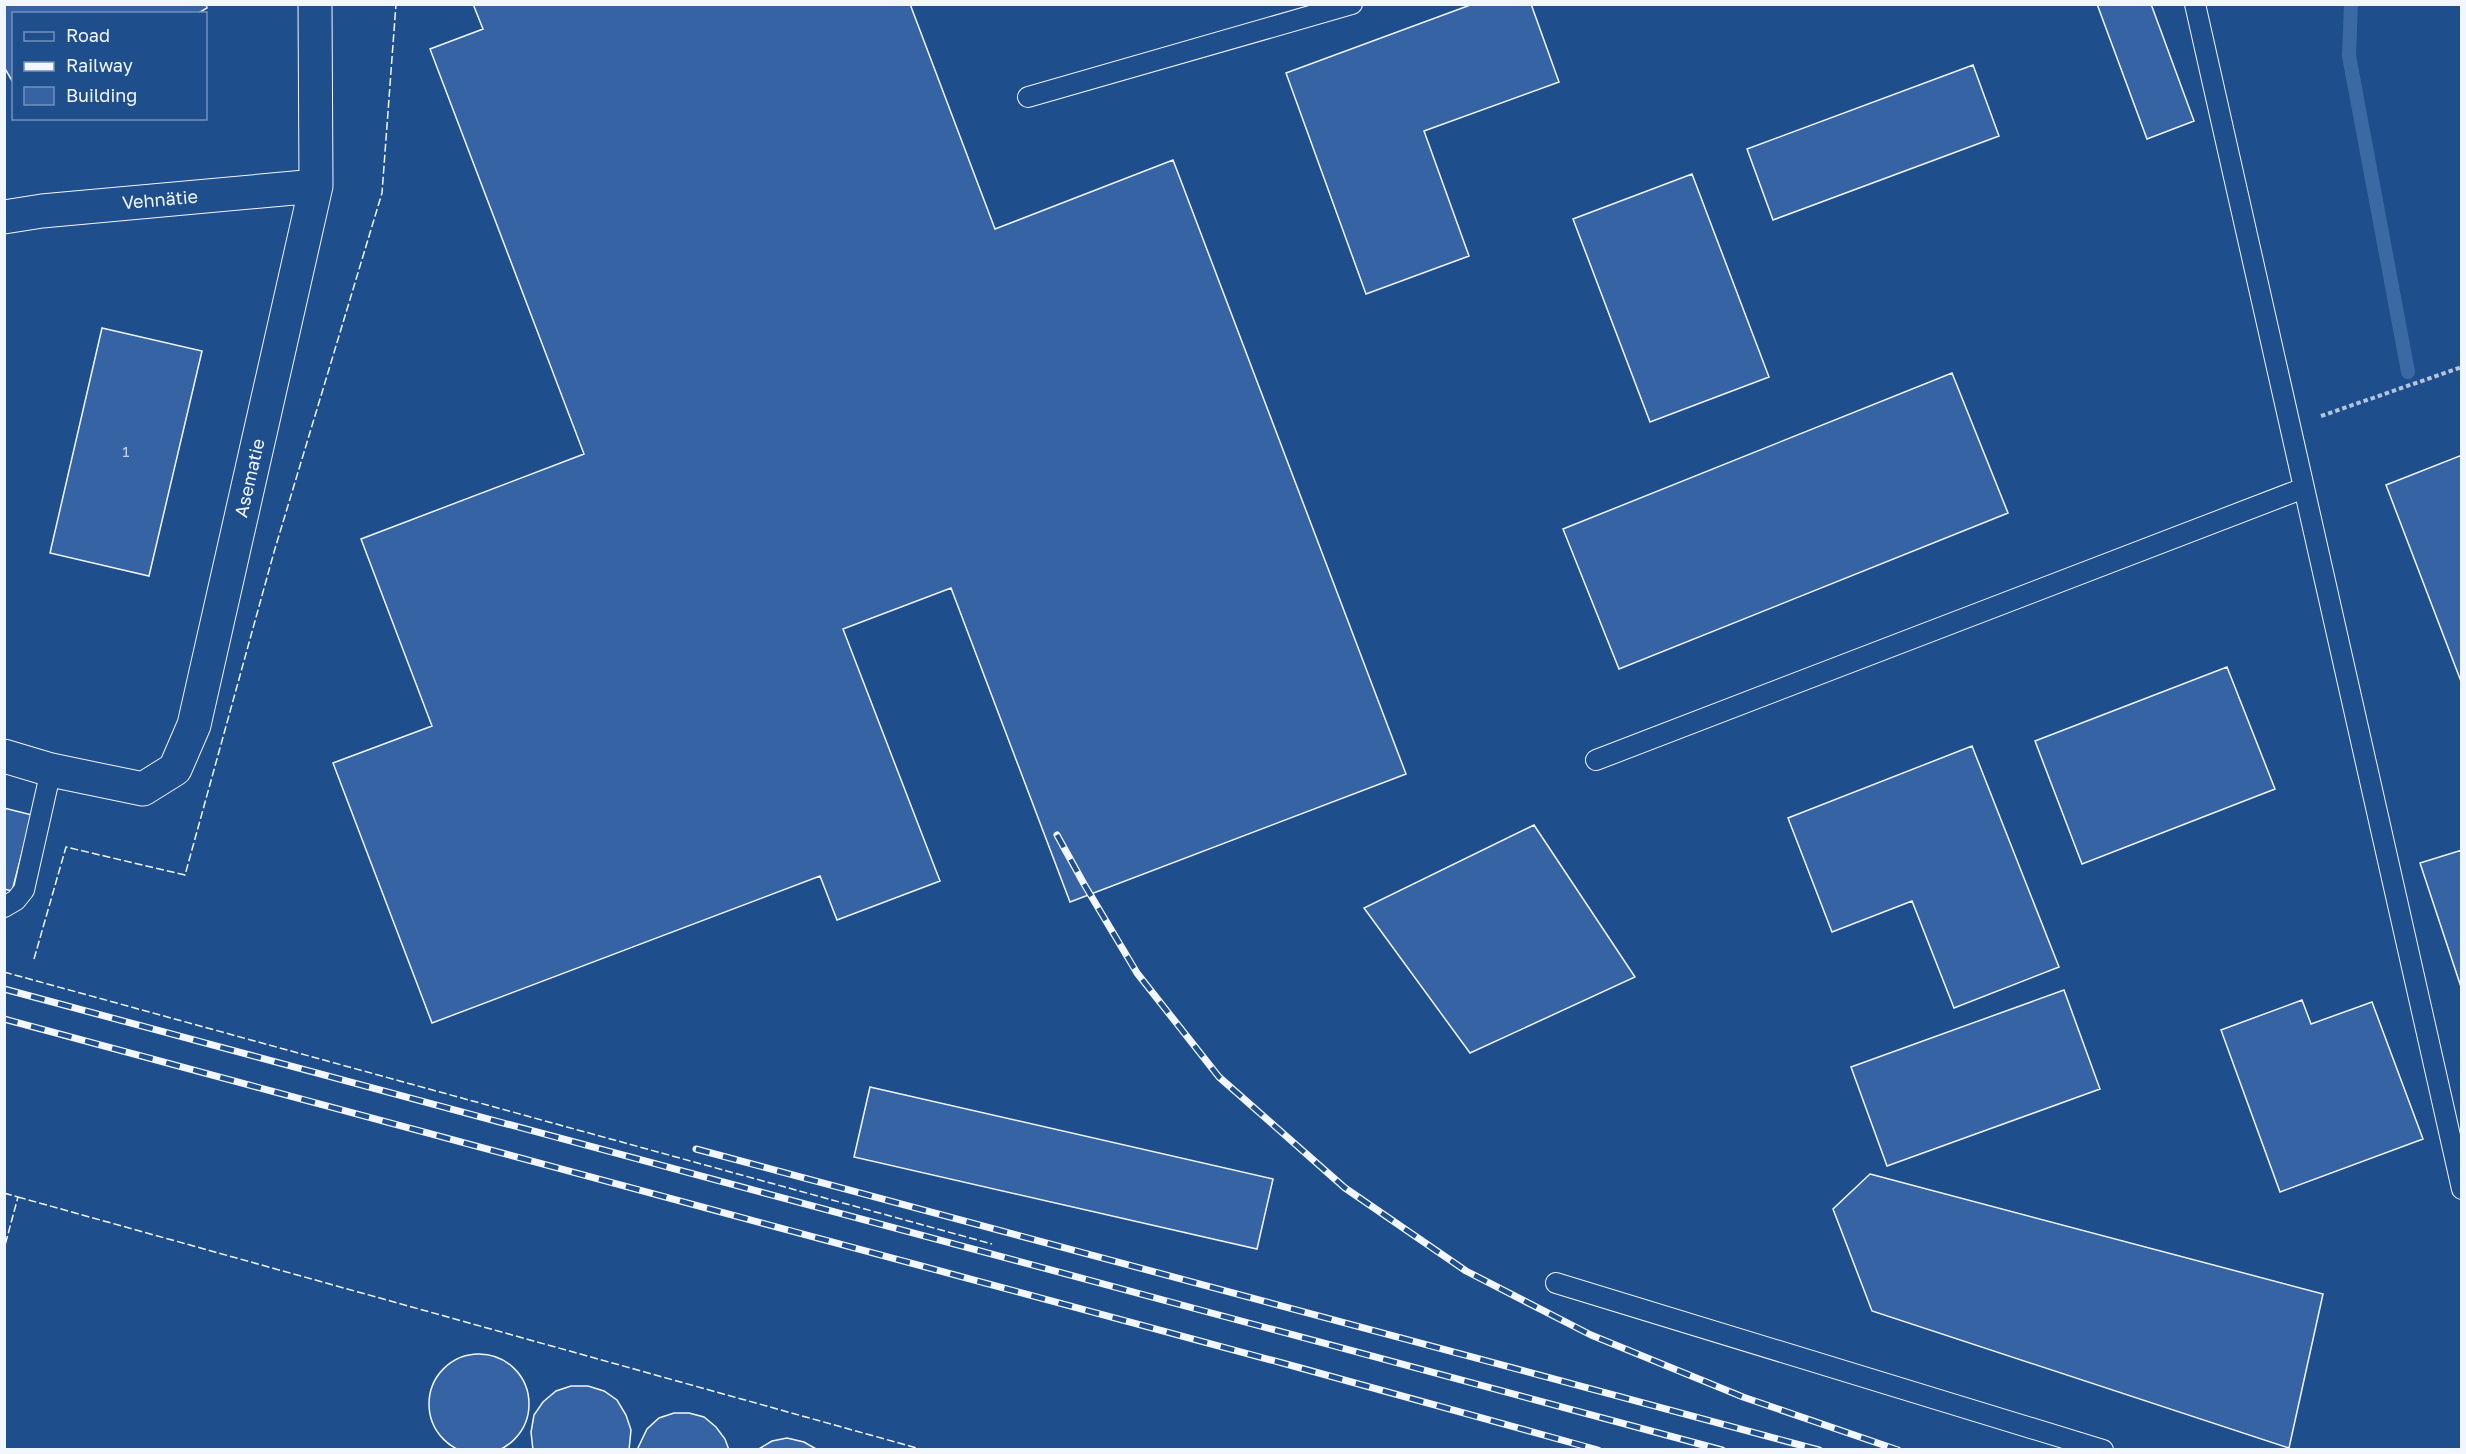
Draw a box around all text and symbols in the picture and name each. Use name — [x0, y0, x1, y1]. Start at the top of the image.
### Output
legend — [12, 12, 207, 120]
text: Road — [66, 24, 110, 46]
text: Railway — [66, 54, 133, 76]
text: Building — [66, 84, 137, 106]
street label: Vehnätie — [121, 185, 199, 213]
street label: Asematie — [229, 436, 269, 519]
house number: 1 — [122, 442, 130, 460]

